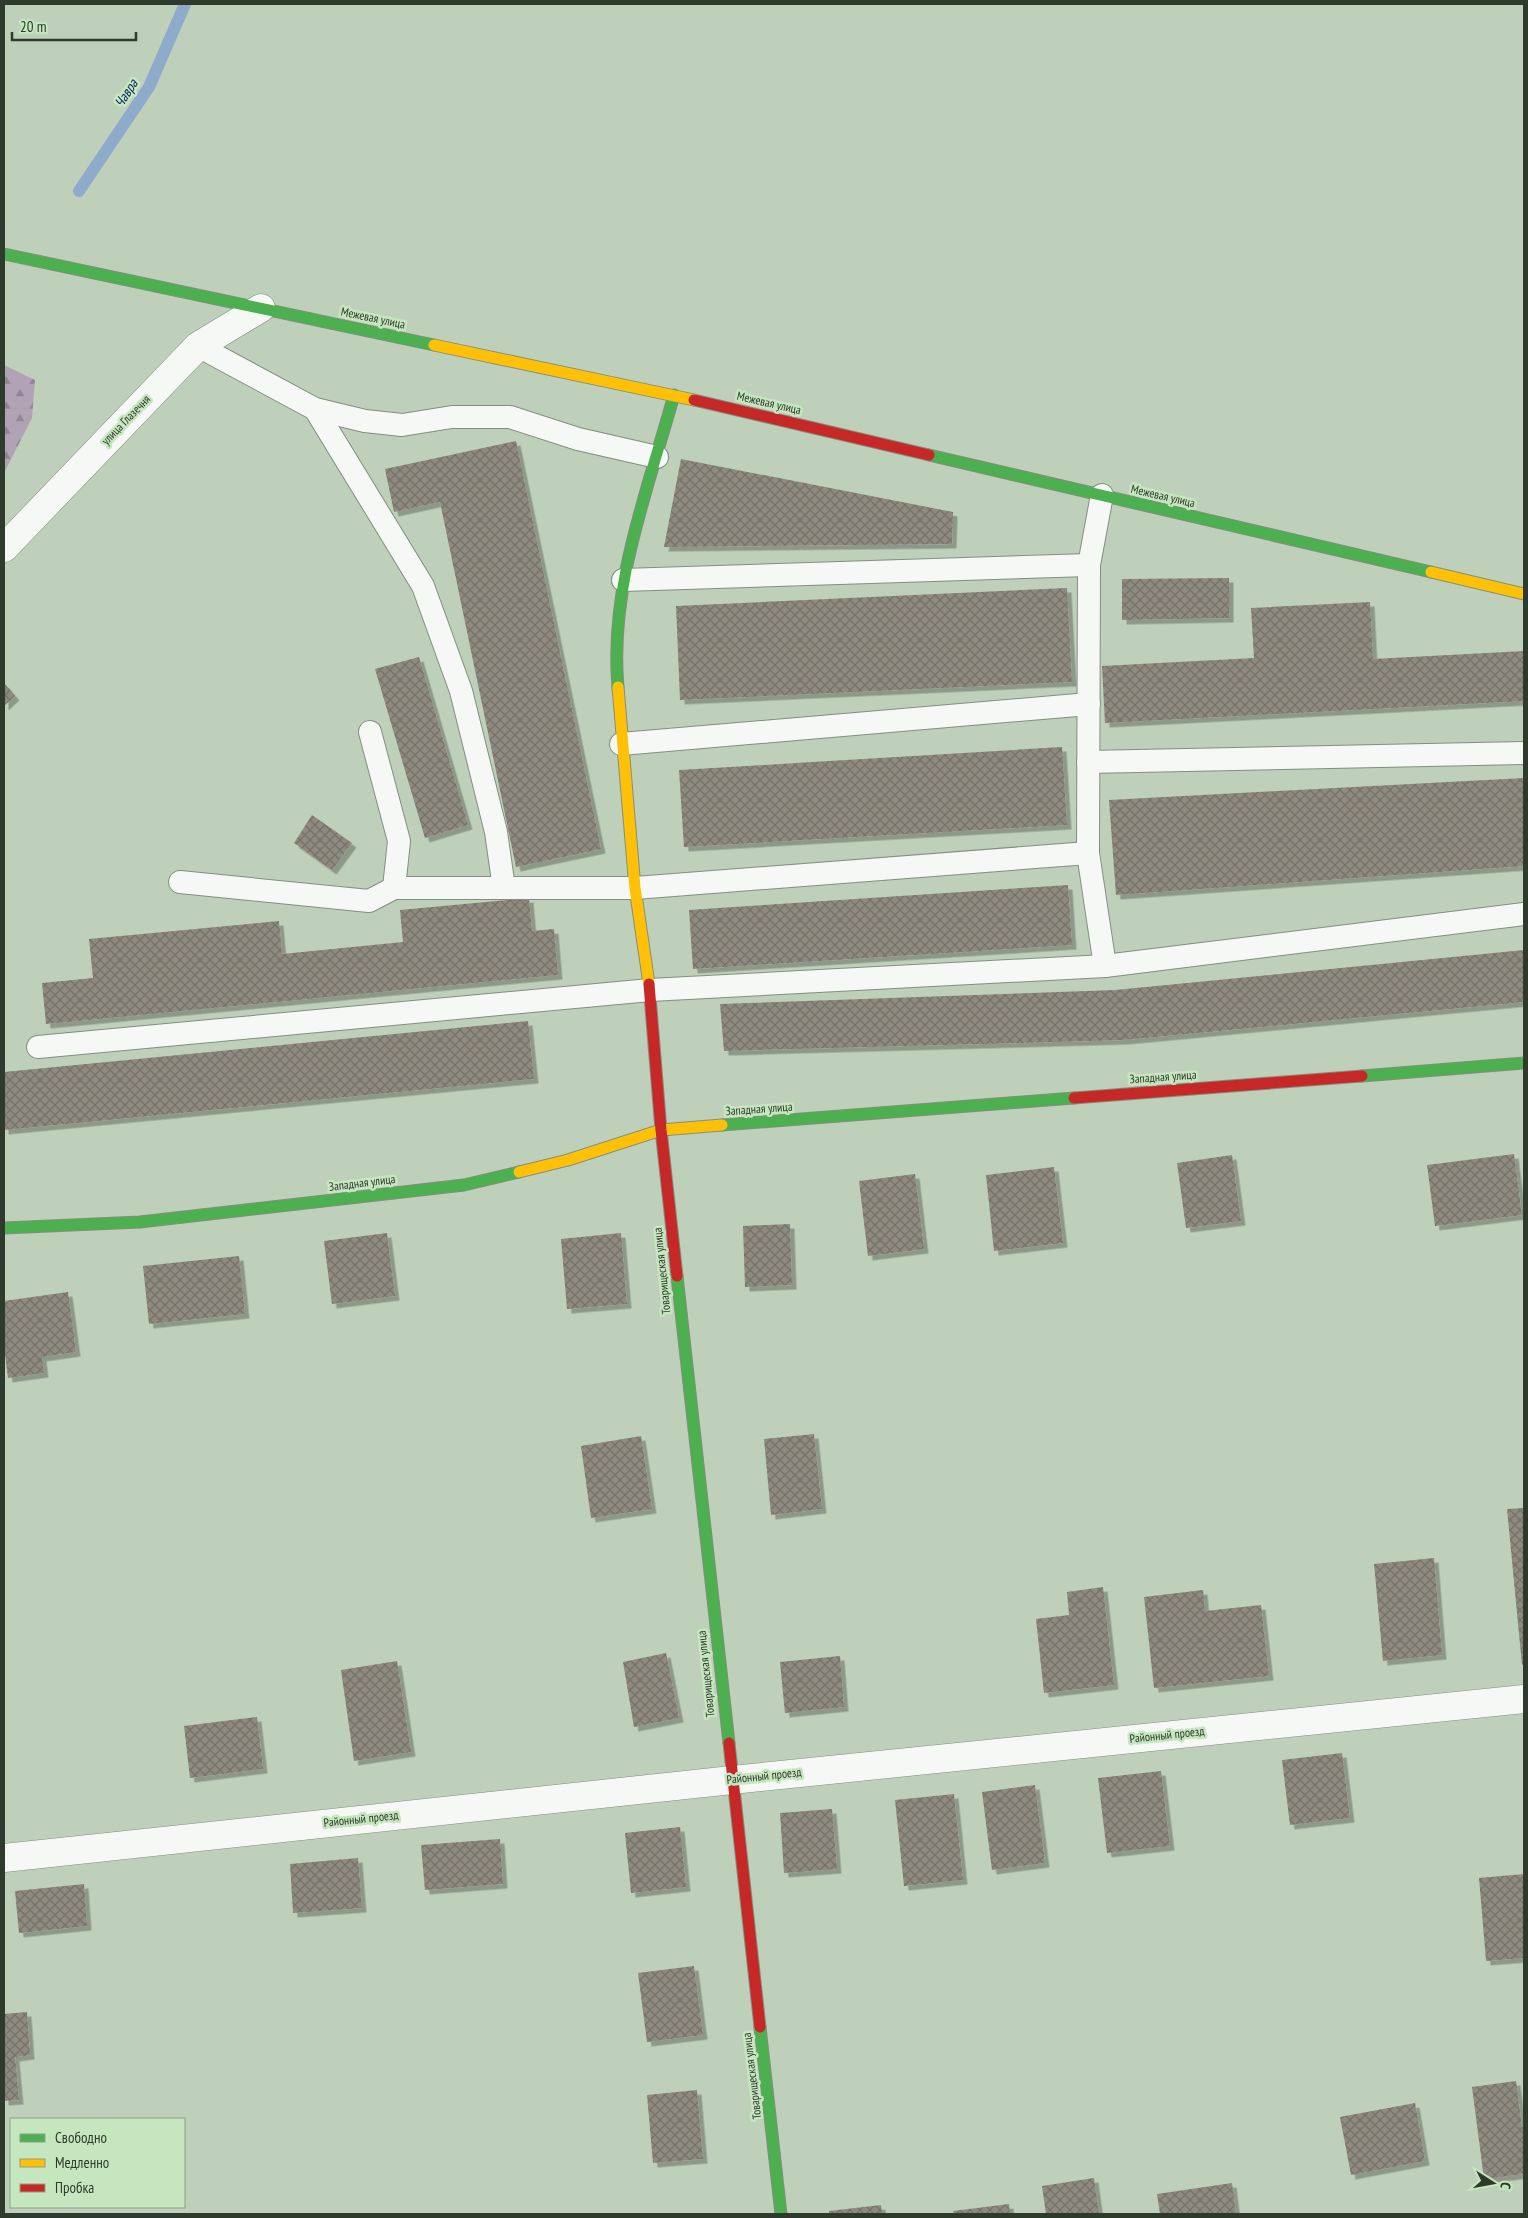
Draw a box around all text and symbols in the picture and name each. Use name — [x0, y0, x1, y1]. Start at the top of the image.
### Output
scale bar — [12, 10, 136, 42]
text: 20 m — [20, 17, 46, 36]
water label: Чавра — [110, 74, 142, 110]
street label: Межевая улица — [340, 303, 407, 332]
street label: Межевая улица — [736, 388, 803, 417]
street label: улица Глазечня — [98, 391, 153, 448]
street label: Межевая улица — [1130, 481, 1197, 510]
street label: Западная улица — [1129, 1067, 1197, 1086]
street label: Западная улица — [725, 1099, 793, 1118]
street label: Западная улица — [328, 1171, 396, 1194]
street label: Товарищеская улица — [649, 1227, 674, 1315]
street label: Товарищеская улица — [693, 1630, 718, 1718]
street label: Районный проезд — [1129, 1723, 1206, 1746]
street label: Районный проезд — [726, 1764, 803, 1787]
street label: Районный проезд — [323, 1807, 400, 1830]
street label: Товарищеская улица — [739, 2032, 764, 2120]
legend — [10, 2118, 185, 2208]
text: Свободно — [55, 2128, 107, 2147]
text: Медленно — [55, 2153, 109, 2172]
north arrow — [1468, 2158, 1518, 2208]
text: Пробка — [55, 2178, 94, 2197]
text: С — [1496, 2181, 1515, 2191]

